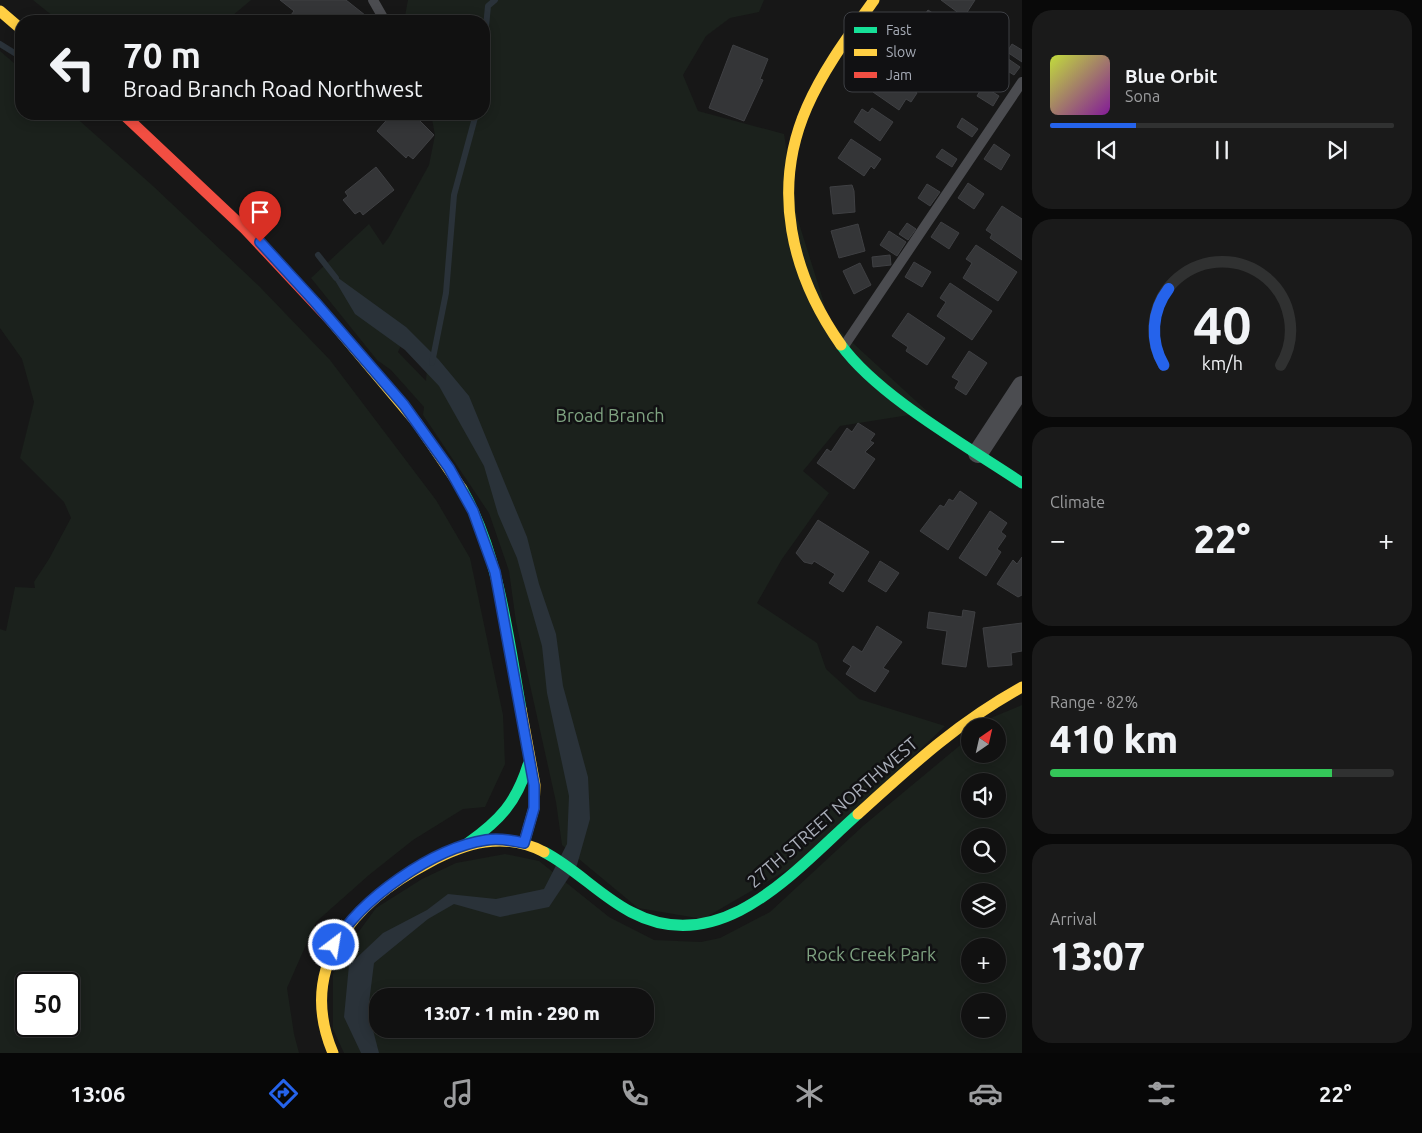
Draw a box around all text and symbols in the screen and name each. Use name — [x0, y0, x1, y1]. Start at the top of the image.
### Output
legend — [844, 12, 1009, 92]
text: Fast — [886, 22, 912, 38]
icon: left — [40, 35, 105, 100]
text: 70 m — [123, 35, 201, 75]
text: Slow — [886, 44, 916, 60]
text: Blue Orbit — [1125, 65, 1218, 87]
text: Jam — [886, 67, 912, 83]
text: Broad Branch Road Northwest — [123, 76, 423, 101]
text: Sona — [1125, 87, 1160, 105]
icon: previous — [1093, 136, 1121, 164]
icon: pause — [1208, 136, 1236, 164]
icon: next — [1323, 136, 1351, 164]
pin — [239, 191, 281, 242]
icon: arrive — [246, 198, 274, 226]
text: 40 — [1193, 296, 1251, 354]
text: km/h — [1201, 353, 1243, 373]
park label: Broad Branch — [555, 405, 665, 425]
text: Climate — [1050, 493, 1105, 511]
text: 22° — [1194, 518, 1250, 560]
text: − — [1050, 524, 1066, 555]
text: + — [1378, 524, 1394, 555]
text: Range · 82% — [1050, 693, 1138, 711]
north arrow — [961, 718, 1006, 762]
map controls — [961, 718, 1006, 1038]
text: 410 km — [1050, 718, 1178, 760]
street label: 27TH STREET NORTHWEST — [743, 733, 921, 891]
button: sound — [961, 773, 1006, 818]
button: search — [961, 828, 1006, 873]
button: layers — [961, 883, 1006, 928]
text: Arrival — [1050, 910, 1097, 928]
position arrow — [307, 918, 359, 970]
text: 13:07 — [1050, 935, 1145, 977]
button: + — [961, 938, 1006, 983]
park label: Rock Creek Park — [806, 944, 936, 964]
speed limit sign: 50 — [15, 972, 80, 1037]
button: − — [961, 993, 1006, 1038]
text: 13:07 · 1 min · 290 m — [423, 1002, 600, 1024]
icon: directions — [266, 1076, 301, 1111]
icon: music — [441, 1076, 476, 1111]
icon: phone — [617, 1076, 652, 1111]
icon: climate — [792, 1076, 827, 1111]
icon: car — [968, 1076, 1003, 1111]
icon: filters — [1144, 1076, 1179, 1111]
text: 13:06 — [70, 1081, 125, 1106]
text: 22° — [1319, 1081, 1352, 1106]

